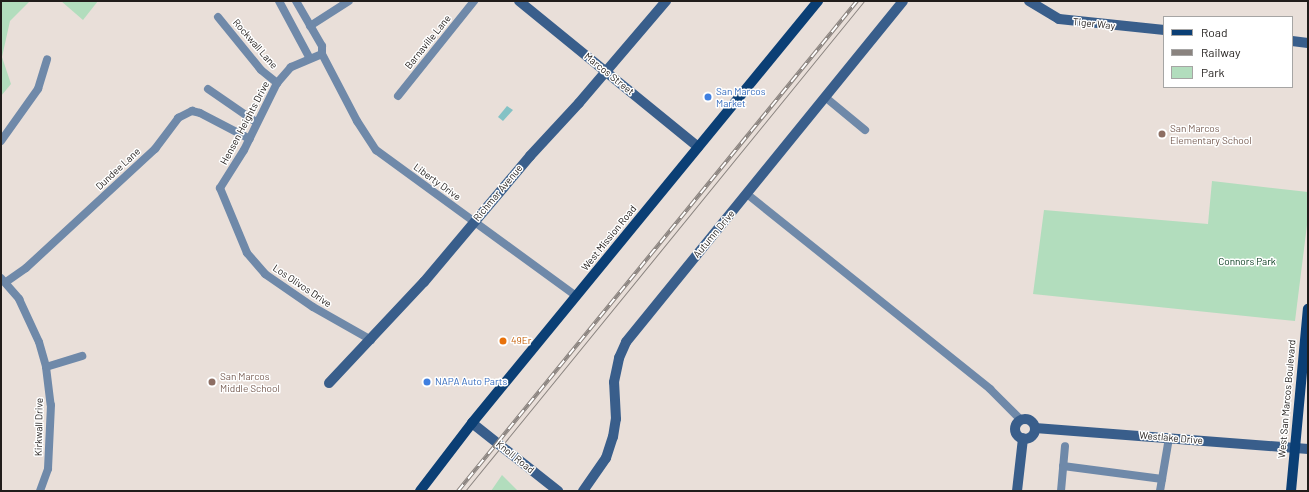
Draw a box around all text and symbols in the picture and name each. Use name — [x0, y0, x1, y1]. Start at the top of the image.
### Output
street label: Barnaville Lane — [403, 13, 453, 71]
street label: Tiger Way — [1072, 16, 1116, 32]
legend — [1163, 16, 1293, 88]
street label: Rockwall Lane — [230, 17, 280, 71]
text: Road — [1201, 25, 1228, 39]
text: Railway — [1201, 45, 1240, 59]
street label: Marcos Street — [582, 50, 636, 98]
text: Park — [1201, 65, 1225, 79]
street label: Hensen Heights Drive — [218, 79, 272, 167]
place label: San Marcos Market — [716, 85, 766, 108]
marker: San Marcos Market — [703, 92, 713, 102]
place label: San Marcos Elementary School — [1170, 122, 1251, 146]
marker: San Marcos Elementary School — [1157, 129, 1167, 139]
street label: Dundee Lane — [93, 145, 143, 193]
street label: Liberty Drive — [411, 161, 463, 203]
street label: Richmar Avenue — [471, 162, 525, 224]
street label: West Mission Road — [579, 203, 639, 273]
street label: Autumn Drive — [691, 208, 737, 260]
park label: Connors Park — [1218, 256, 1276, 268]
street label: Los Olivos Drive — [270, 262, 334, 310]
place label: 49Er — [511, 335, 531, 347]
marker: 49Er — [498, 336, 508, 346]
street label: West San Marcos Boulevard — [1276, 339, 1298, 459]
place label: San Marcos Middle School — [220, 370, 280, 394]
place label: NAPA Auto Parts — [435, 376, 507, 388]
marker: San Marcos Middle School — [207, 377, 217, 387]
marker: NAPA Auto Parts — [422, 377, 432, 387]
street label: Kirkwall Drive — [32, 398, 46, 456]
street label: Westlake Drive — [1139, 429, 1203, 447]
street label: Knoll Road — [494, 438, 536, 476]

